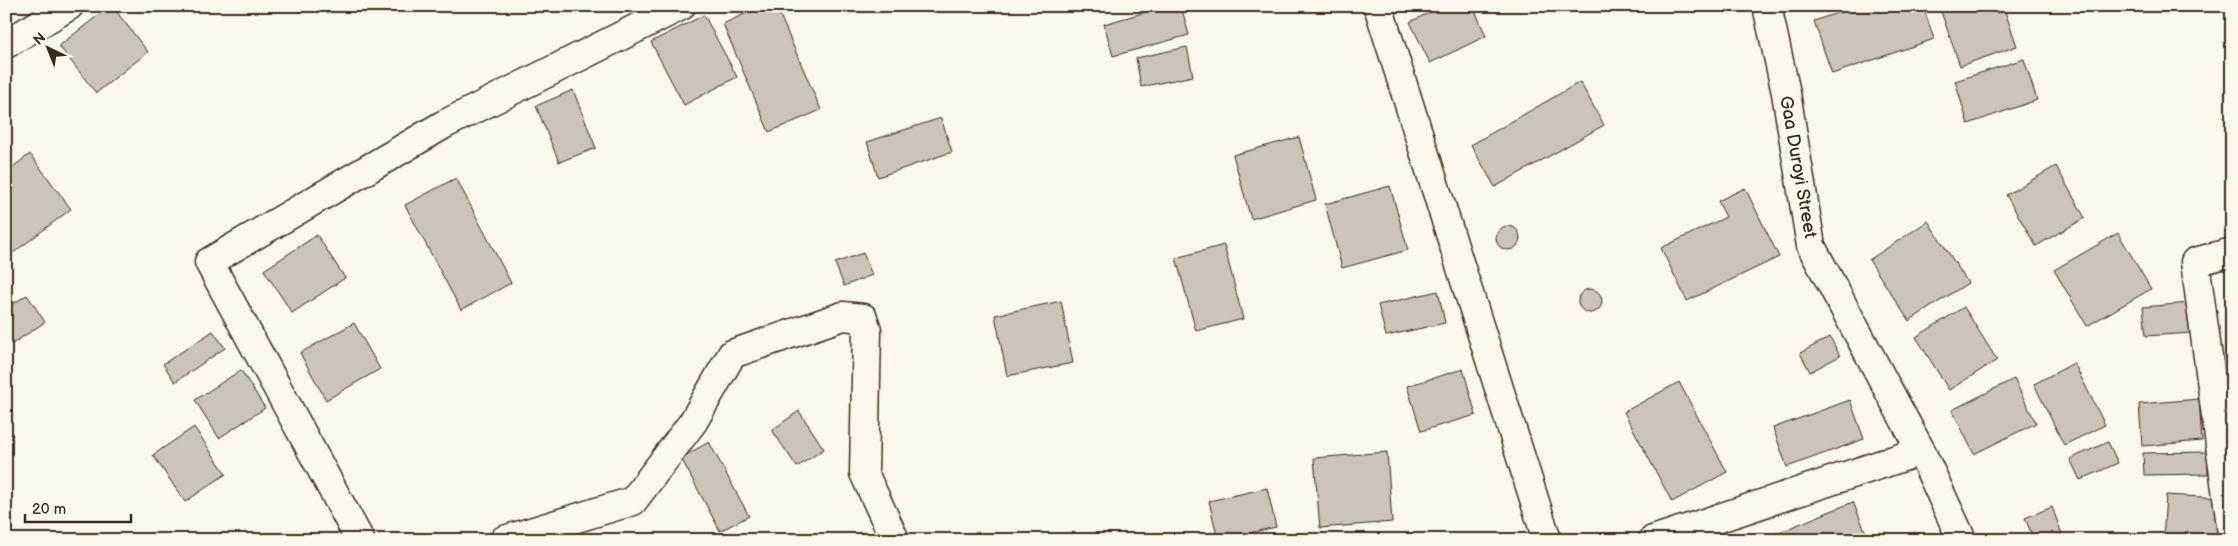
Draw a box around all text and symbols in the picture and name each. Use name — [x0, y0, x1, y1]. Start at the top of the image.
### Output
north arrow — [22, 22, 72, 72]
text: N — [30, 29, 49, 49]
street label: Gaa Duroyi Street — [1775, 94, 1821, 240]
scale bar — [25, 491, 131, 523]
text: 20 m — [32, 500, 66, 519]

